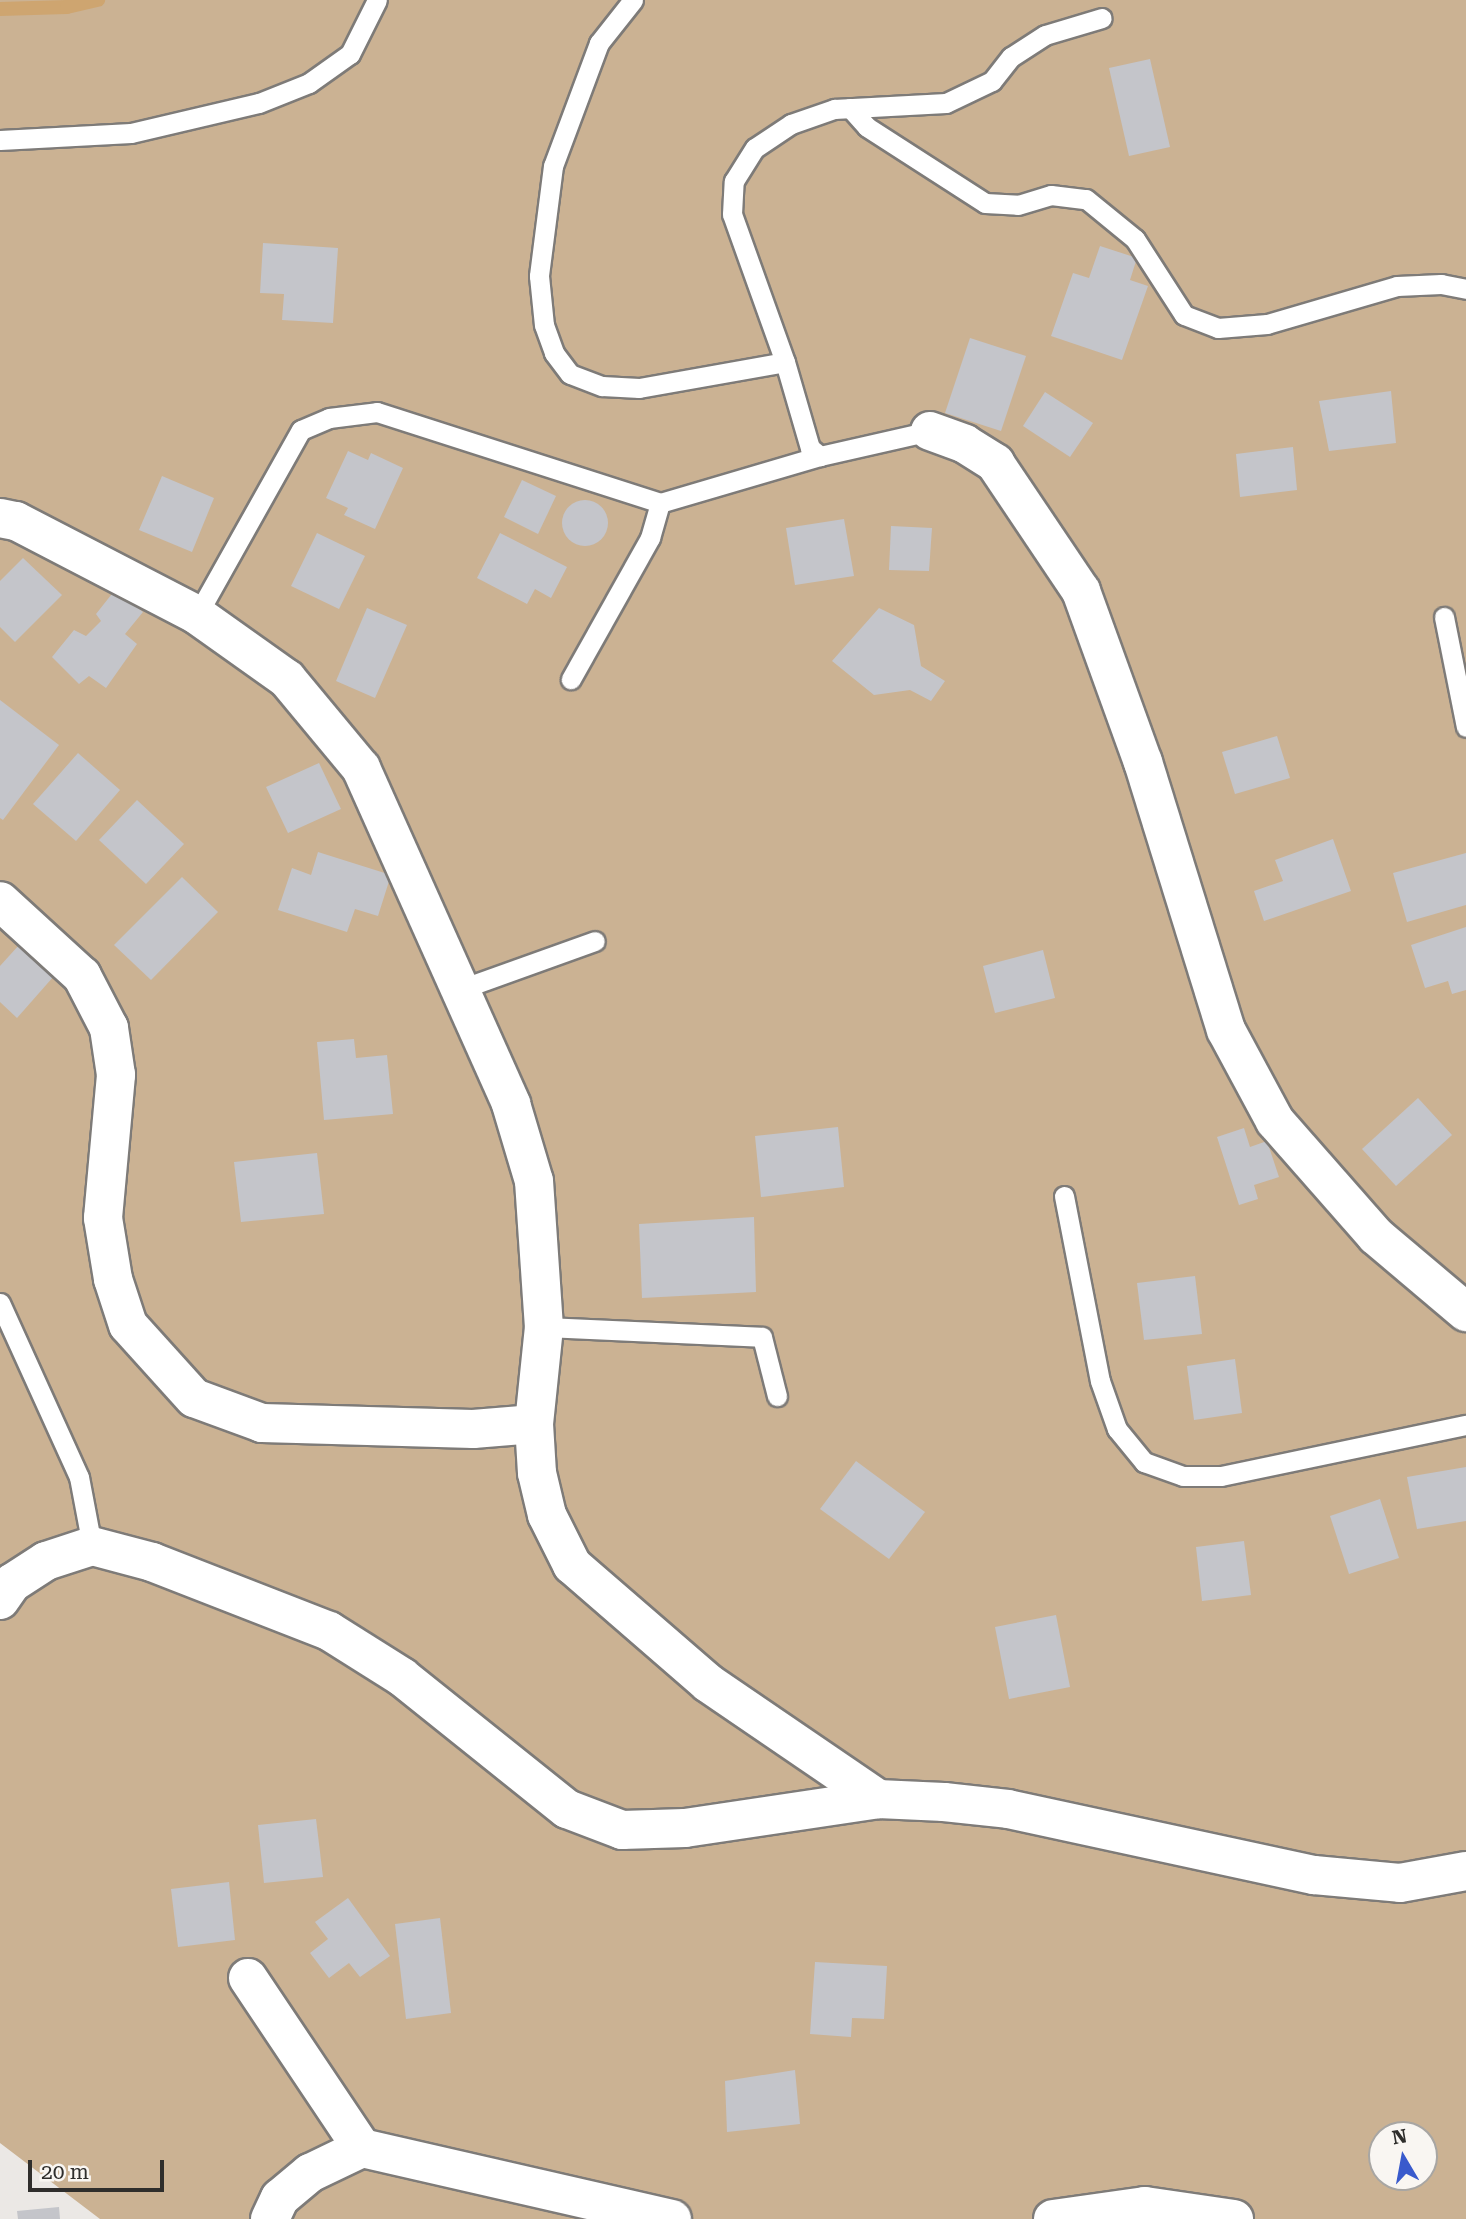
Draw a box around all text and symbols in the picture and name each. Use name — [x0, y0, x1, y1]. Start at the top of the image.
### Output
north arrow — [1368, 2121, 1438, 2191]
text: N — [1390, 2124, 1409, 2149]
scale bar — [32, 2146, 168, 2190]
text: 20 m — [41, 2160, 89, 2184]

